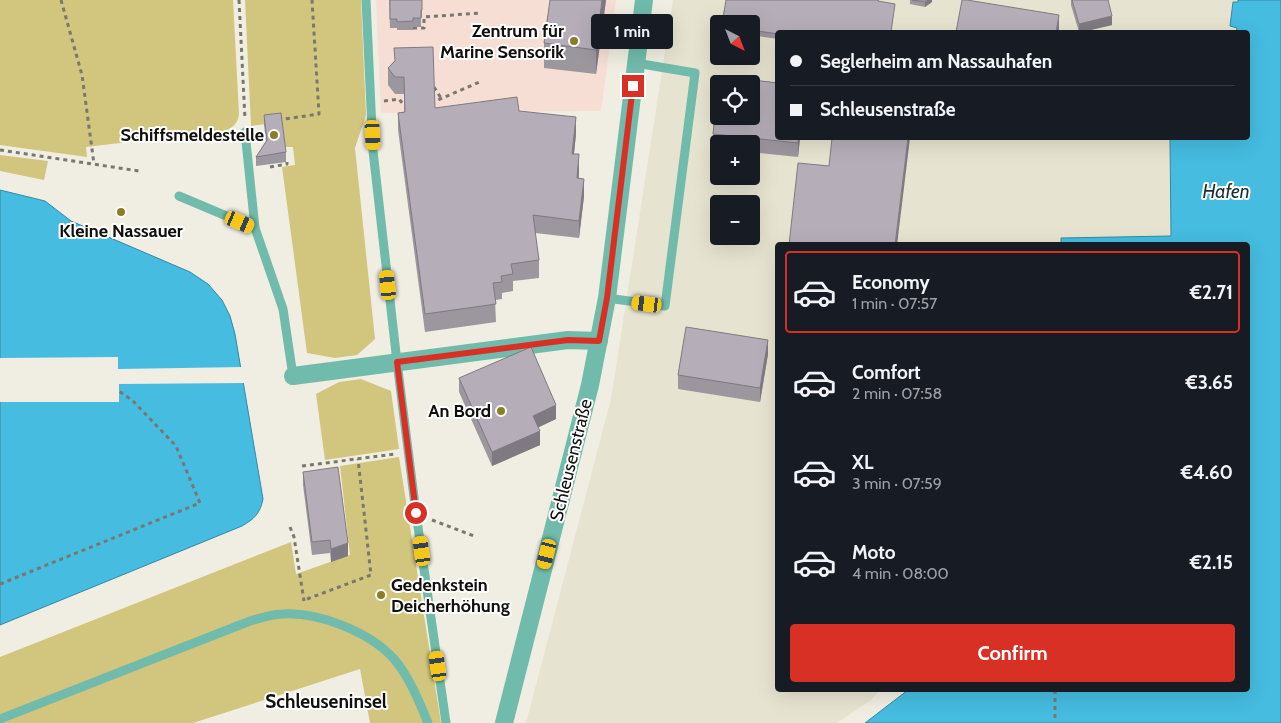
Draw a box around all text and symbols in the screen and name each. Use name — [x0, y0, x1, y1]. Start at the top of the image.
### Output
callout: 1 min — [592, 13, 674, 48]
north arrow — [710, 15, 760, 65]
map controls — [710, 15, 760, 245]
place label: Zentrum für Marine Sensorik — [440, 20, 564, 63]
text: 1 min — [614, 22, 650, 41]
marker: Zentrum für Marine Sensorik — [568, 35, 580, 47]
text: Seglerheim am Nassauhafen — [820, 50, 1052, 73]
route end — [622, 75, 644, 97]
button: locate — [710, 75, 760, 125]
text: Schleusenstraße — [820, 98, 955, 121]
car — [364, 120, 381, 150]
place label: Schiffsmeldestelle — [120, 124, 264, 146]
marker: Schiffsmeldestelle — [268, 129, 280, 141]
button: + — [710, 135, 760, 185]
water label: Hafen — [1202, 180, 1250, 203]
button: − — [710, 195, 760, 245]
marker: Kleine Nassauer — [115, 206, 127, 218]
car — [223, 209, 256, 235]
place label: Kleine Nassauer — [59, 220, 183, 242]
car — [378, 269, 397, 301]
icon: car — [792, 270, 837, 315]
text: Economy — [852, 271, 930, 294]
text: €2.71 — [1190, 281, 1233, 304]
text: 1 min · 07:57 — [852, 294, 937, 313]
car — [631, 295, 662, 313]
icon: car — [792, 360, 837, 405]
text: Comfort — [852, 361, 921, 384]
text: €3.65 — [1185, 371, 1233, 394]
text: 2 min · 07:58 — [852, 384, 942, 403]
street label: Schleusenstraße — [545, 397, 597, 523]
place label: An Bord — [428, 400, 491, 422]
marker: An Bord — [495, 405, 507, 417]
icon: car — [792, 450, 837, 495]
text: XL — [852, 451, 873, 474]
text: €4.60 — [1181, 461, 1233, 484]
text: 3 min · 07:59 — [852, 474, 942, 493]
route start — [405, 502, 427, 524]
car — [412, 535, 431, 567]
car — [536, 538, 557, 570]
icon: car — [792, 540, 837, 585]
text: Moto — [852, 541, 896, 564]
text: €2.15 — [1190, 551, 1233, 574]
text: 4 min · 08:00 — [852, 564, 949, 583]
place label: Gedenkstein Deicherhöhung — [391, 574, 510, 617]
marker: Gedenkstein Deicherhöhung — [375, 589, 387, 601]
button: Confirm — [790, 624, 1235, 682]
car — [428, 650, 447, 682]
district label: Schleuseninsel — [265, 690, 387, 713]

